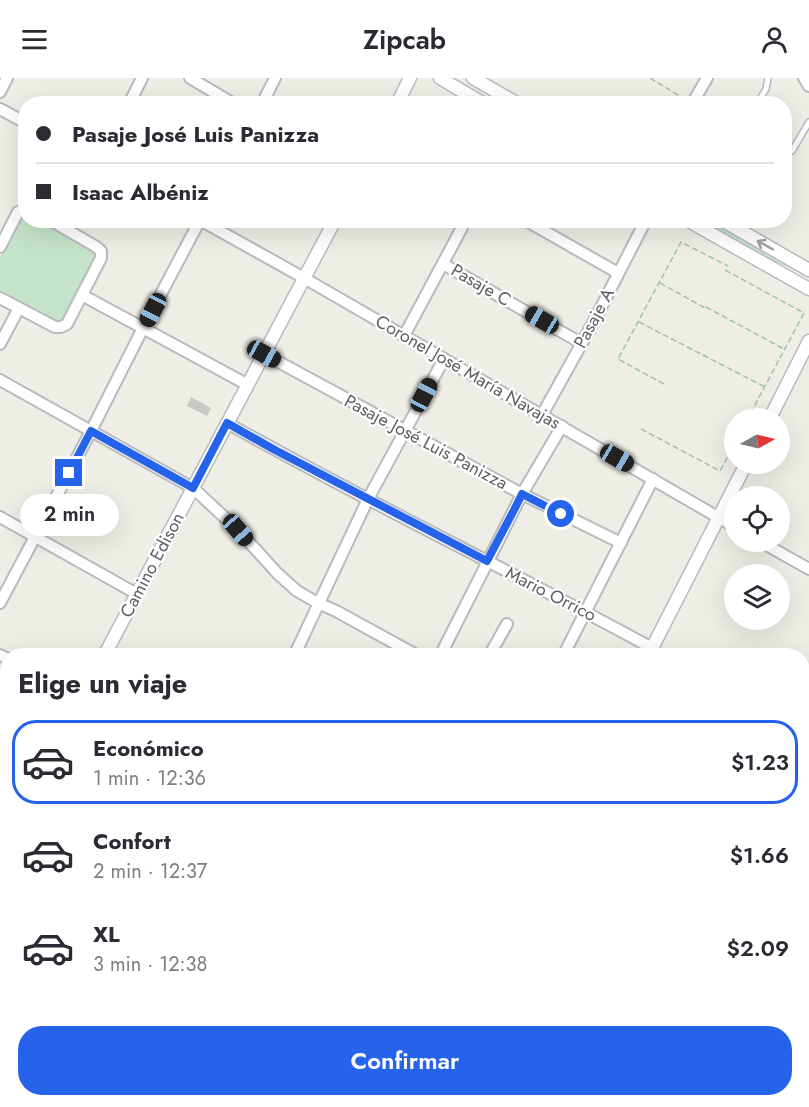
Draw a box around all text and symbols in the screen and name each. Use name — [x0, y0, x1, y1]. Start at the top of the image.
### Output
text: Zipcab — [363, 20, 446, 59]
icon: menu — [18, 23, 51, 56]
icon: person — [758, 23, 791, 56]
text: Pasaje José Luis Panizza — [72, 118, 319, 150]
text: Isaac Albéniz — [72, 176, 209, 208]
one-way arrow — [757, 239, 775, 250]
street label: Pasaje C — [446, 257, 516, 313]
street label: Pasaje A — [567, 283, 621, 353]
car — [137, 290, 169, 330]
car — [522, 303, 562, 337]
street label: Coronel José María Navajas — [371, 308, 565, 436]
car — [244, 337, 284, 371]
car — [408, 375, 440, 415]
street label: Pasaje José Luis Panizza — [340, 388, 512, 496]
north arrow — [724, 408, 790, 474]
map controls — [724, 408, 790, 630]
car — [597, 441, 637, 475]
route end — [55, 459, 82, 486]
button: locate — [724, 486, 790, 552]
callout: 2 min — [20, 494, 118, 536]
text: 2 min — [44, 500, 95, 529]
route start — [547, 500, 574, 527]
street label: Camino Edison — [113, 508, 191, 622]
car — [219, 511, 257, 549]
street label: Mario Orrico — [501, 560, 601, 628]
button: layers — [724, 564, 790, 630]
text: Elige un viaje — [18, 664, 187, 703]
text: Económico — [93, 732, 204, 764]
icon: car — [21, 735, 75, 789]
text: $1.23 — [731, 746, 789, 778]
text: 1 min · 12:36 — [93, 764, 206, 793]
text: Confort — [93, 825, 171, 857]
icon: car — [21, 828, 75, 882]
text: $1.66 — [730, 839, 789, 871]
text: 2 min · 12:37 — [93, 857, 207, 886]
text: XL — [93, 918, 120, 950]
icon: car — [21, 921, 75, 975]
text: $2.09 — [727, 932, 789, 964]
text: 3 min · 12:38 — [93, 950, 207, 979]
button: Confirmar — [18, 1026, 792, 1095]

